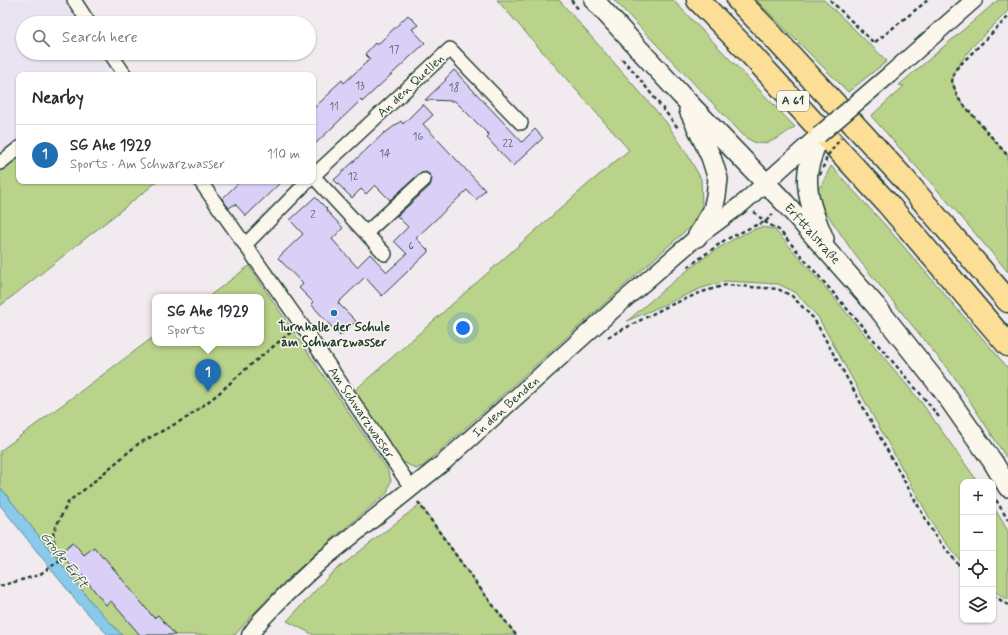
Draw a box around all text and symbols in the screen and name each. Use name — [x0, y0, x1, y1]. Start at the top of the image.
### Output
search box — [16, 16, 316, 60]
icon: search — [30, 27, 52, 49]
text: Search here — [62, 28, 138, 48]
house number: 17 — [389, 43, 400, 57]
street label: An den Quellen — [374, 51, 448, 121]
house number: 13 — [355, 79, 365, 93]
house number: 18 — [449, 81, 459, 95]
text: Nearby — [32, 87, 84, 109]
road number: A 61 — [777, 91, 809, 111]
house number: 11 — [329, 100, 339, 114]
house number: 16 — [413, 130, 424, 144]
text: SG Ahe 1929 — [70, 136, 152, 156]
house number: 22 — [502, 137, 514, 151]
text: 1 — [42, 146, 48, 163]
text: 110 m — [267, 146, 300, 163]
house number: 14 — [379, 147, 391, 161]
text: Sports · Am Schwarzwasser — [70, 156, 225, 173]
house number: 12 — [348, 170, 359, 184]
street label: Erfttalstraße — [780, 200, 844, 268]
house number: 2 — [310, 208, 316, 222]
house number: 6 — [408, 239, 414, 253]
popup — [152, 294, 264, 346]
text: SG Ahe 1929 — [167, 302, 249, 322]
marker: Turnhalle der Schule am Schwarzwasser — [329, 308, 339, 318]
your location — [453, 318, 473, 338]
place label: Turnhalle der Schule am Schwarzwasser — [278, 319, 390, 351]
text: Sports — [167, 322, 205, 339]
pin: 1 — [195, 359, 221, 392]
street label: Am Schwarzwasser — [324, 364, 398, 463]
street label: In den Benden — [469, 372, 543, 442]
map controls — [960, 479, 996, 623]
button: + — [960, 479, 996, 515]
button: − — [960, 515, 996, 551]
water label: Große Erft — [36, 528, 93, 593]
button: locate — [960, 551, 996, 587]
button: layers — [960, 587, 996, 623]

